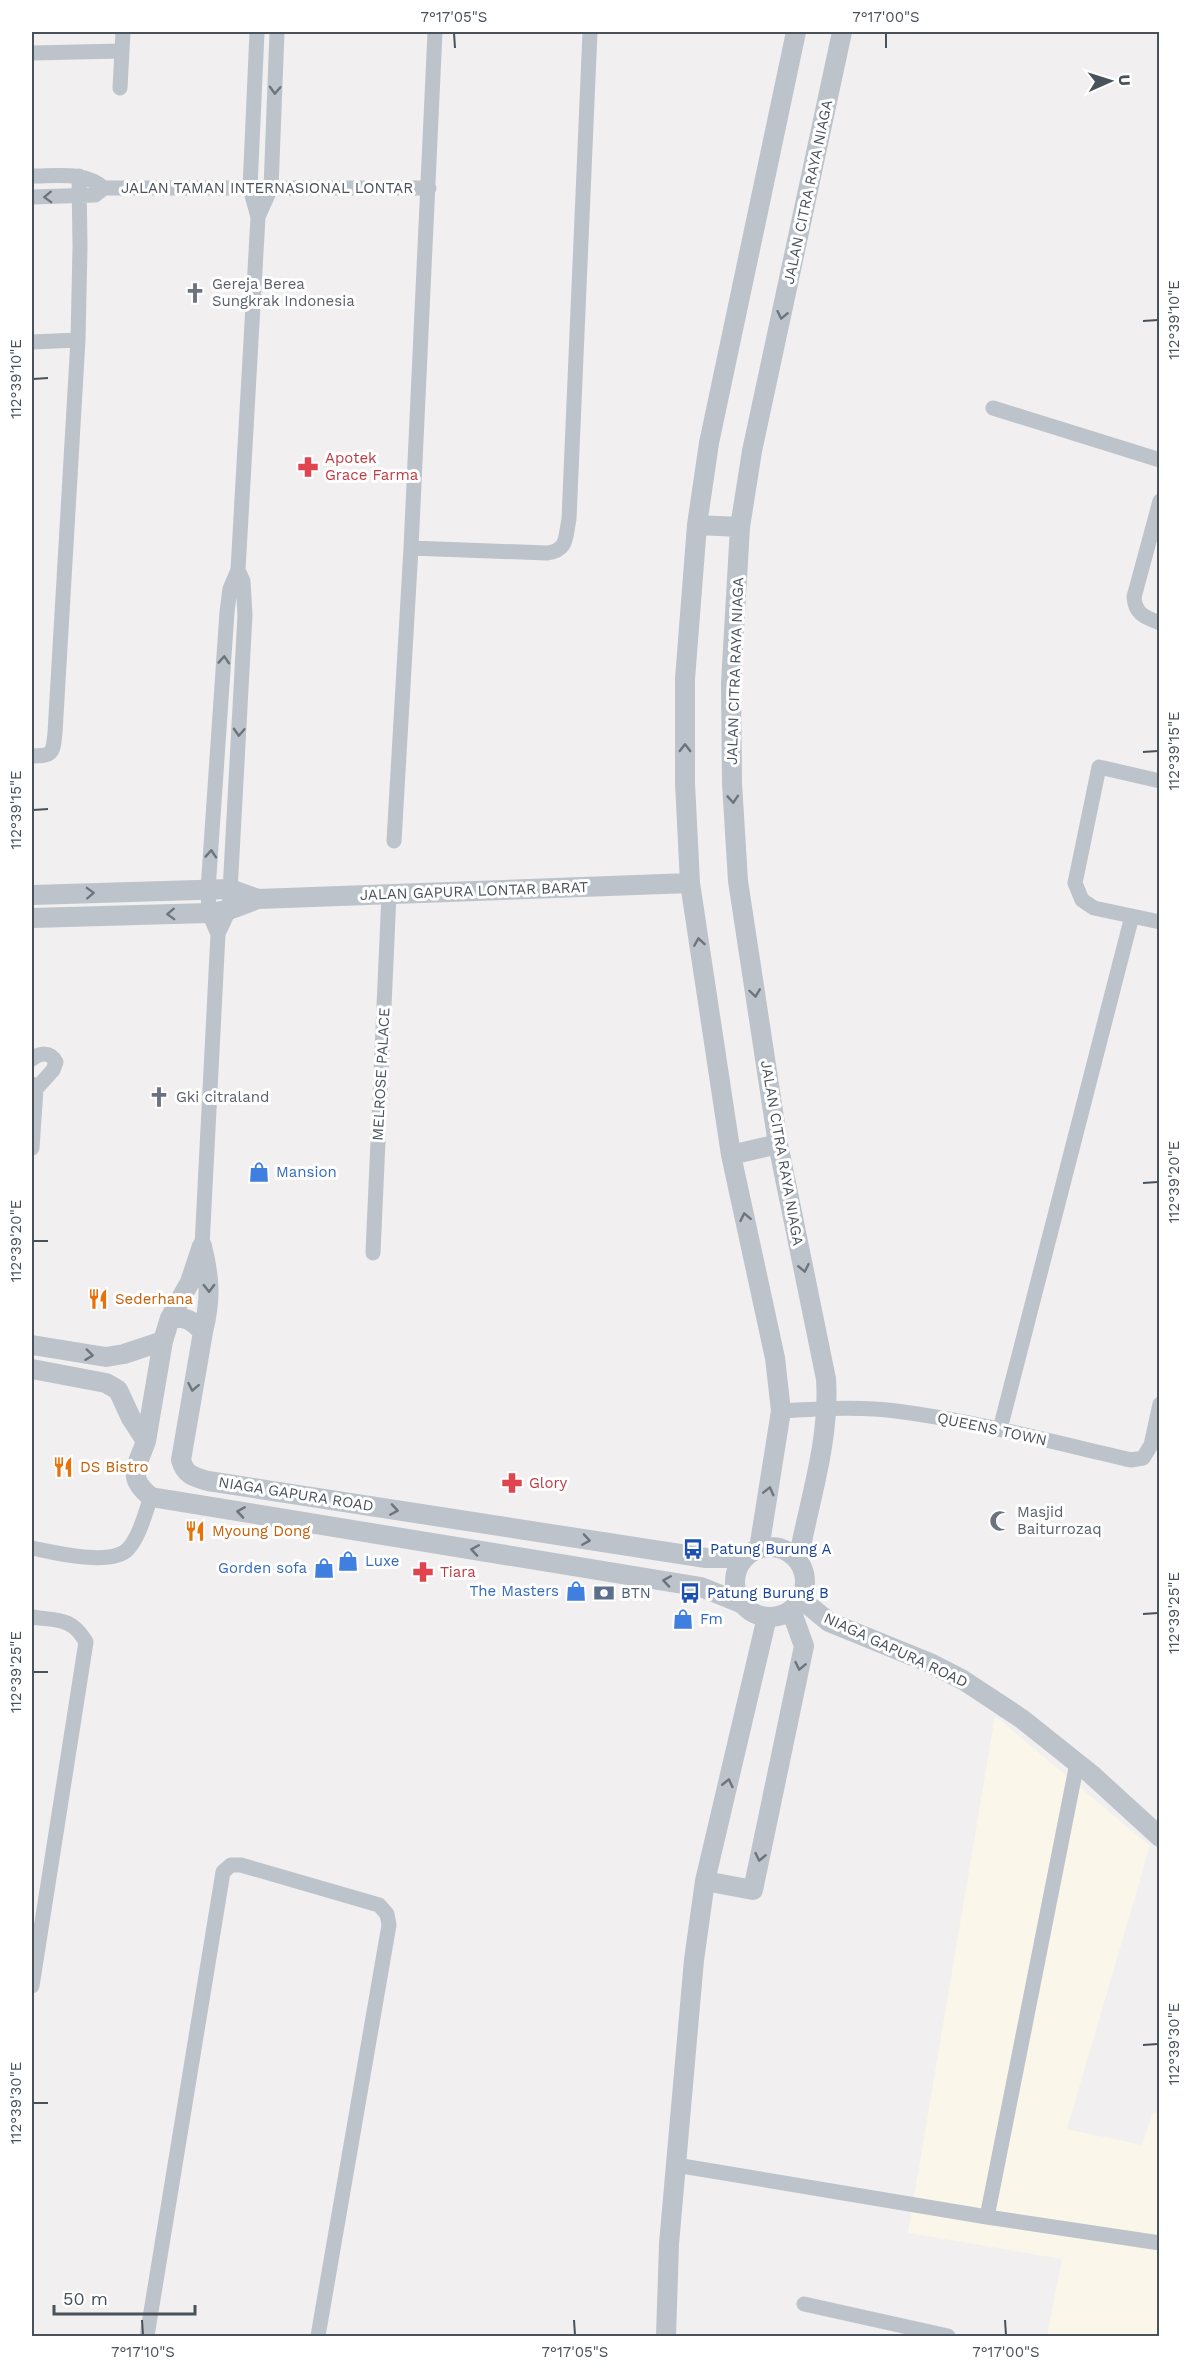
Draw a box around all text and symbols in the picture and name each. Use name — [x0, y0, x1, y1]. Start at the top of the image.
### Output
text: 7°17'05"S — [421, 8, 487, 26]
text: 7°17'00"S — [852, 8, 920, 26]
north arrow — [1080, 51, 1140, 111]
text: U — [1115, 74, 1134, 86]
one-way arrow — [268, 85, 281, 94]
street label: JALAN CITRA RAYA NIAGA — [780, 98, 836, 286]
street label: JALAN TAMAN INTERNASIONAL LONTAR — [121, 179, 413, 197]
one-way arrow — [44, 191, 53, 203]
place label: Gereja Berea Sungkrak Indonesia — [212, 275, 355, 310]
text: 112°39'10"E — [1165, 280, 1183, 360]
church icon: Gereja Berea Sungkrak Indonesia — [183, 281, 207, 305]
one-way arrow — [776, 309, 789, 319]
text: 112°39'10"E — [7, 339, 25, 419]
place label: Apotek Grace Farma — [325, 449, 419, 484]
pharmacy icon: Apotek Grace Farma — [296, 455, 320, 479]
street label: JALAN CITRA RAYA NIAGA — [723, 577, 747, 765]
one-way arrow — [217, 655, 230, 664]
text: 112°39'15"E — [1165, 711, 1183, 791]
one-way arrow — [232, 727, 245, 736]
one-way arrow — [679, 743, 691, 752]
text: 112°39'15"E — [7, 770, 25, 850]
one-way arrow — [726, 795, 739, 804]
one-way arrow — [204, 850, 217, 859]
street label: JALAN GAPURA LONTAR BARAT — [359, 878, 589, 904]
one-way arrow — [85, 887, 94, 900]
one-way arrow — [166, 908, 175, 920]
one-way arrow — [693, 937, 705, 947]
one-way arrow — [748, 988, 760, 998]
street label: MELROSE PALACE — [369, 1007, 393, 1141]
street label: JALAN CITRA RAYA NIAGA — [757, 1059, 807, 1247]
church icon: Gki citraland — [147, 1085, 171, 1109]
place label: Gki citraland — [176, 1088, 269, 1106]
text: 112°39'20"E — [1165, 1141, 1183, 1223]
shop icon: Mansion — [247, 1160, 271, 1184]
place label: Mansion — [276, 1163, 337, 1181]
text: 112°39'20"E — [7, 1200, 25, 1282]
one-way arrow — [739, 1212, 752, 1222]
one-way arrow — [797, 1262, 810, 1272]
one-way arrow — [203, 1284, 215, 1293]
restaurant icon: Sederhana — [86, 1287, 110, 1311]
place label: Sederhana — [115, 1290, 194, 1308]
one-way arrow — [85, 1349, 94, 1361]
one-way arrow — [187, 1381, 200, 1391]
street label: QUEENS TOWN — [936, 1409, 1048, 1449]
restaurant icon: DS Bistro — [51, 1455, 75, 1479]
place label: DS Bistro — [80, 1458, 148, 1476]
pharmacy icon: Glory — [500, 1471, 524, 1495]
street label: NIAGA GAPURA ROAD — [217, 1473, 375, 1515]
place label: Glory — [529, 1474, 568, 1492]
one-way arrow — [761, 1487, 774, 1497]
one-way arrow — [389, 1503, 398, 1515]
place label: Masjid Baiturrozaq — [1017, 1503, 1102, 1538]
one-way arrow — [236, 1506, 246, 1519]
mosque icon: Masjid Baiturrozaq — [988, 1509, 1012, 1533]
restaurant icon: Myoung Dong — [183, 1519, 207, 1543]
place label: Myoung Dong — [212, 1522, 310, 1540]
one-way arrow — [582, 1533, 591, 1545]
bus stop icon: Patung Burung A — [681, 1537, 705, 1561]
place label: Patung Burung A — [710, 1540, 831, 1558]
one-way arrow — [470, 1544, 480, 1557]
shop icon: Luxe — [336, 1549, 360, 1573]
place label: Luxe — [365, 1552, 399, 1570]
shop icon: Gorden sofa — [312, 1556, 336, 1580]
place label: Gorden sofa — [218, 1559, 308, 1577]
pharmacy icon: Tiara — [411, 1560, 435, 1584]
place label: Tiara — [440, 1563, 476, 1581]
text: 112°39'25"E — [1165, 1572, 1183, 1654]
one-way arrow — [663, 1575, 673, 1588]
shop icon: The Masters — [564, 1579, 588, 1603]
bank icon: BTN — [592, 1581, 616, 1605]
bus stop icon: Patung Burung B — [678, 1581, 702, 1605]
place label: The Masters — [469, 1582, 559, 1600]
place label: BTN — [621, 1584, 651, 1602]
place label: Patung Burung B — [707, 1584, 829, 1602]
shop icon: Fm — [671, 1607, 695, 1631]
street label: NIAGA GAPURA ROAD — [821, 1609, 971, 1691]
place label: Fm — [700, 1610, 723, 1628]
text: 112°39'25"E — [7, 1631, 25, 1713]
one-way arrow — [794, 1661, 807, 1671]
one-way arrow — [721, 1778, 734, 1788]
one-way arrow — [754, 1852, 767, 1862]
text: 112°39'30"E — [1165, 2003, 1183, 2085]
text: 112°39'30"E — [7, 2062, 25, 2144]
scale bar — [54, 2278, 195, 2316]
text: 50 m — [63, 2288, 108, 2309]
text: 7°17'10"S — [111, 2343, 175, 2361]
text: 7°17'05"S — [542, 2343, 608, 2361]
text: 7°17'00"S — [972, 2343, 1040, 2361]

